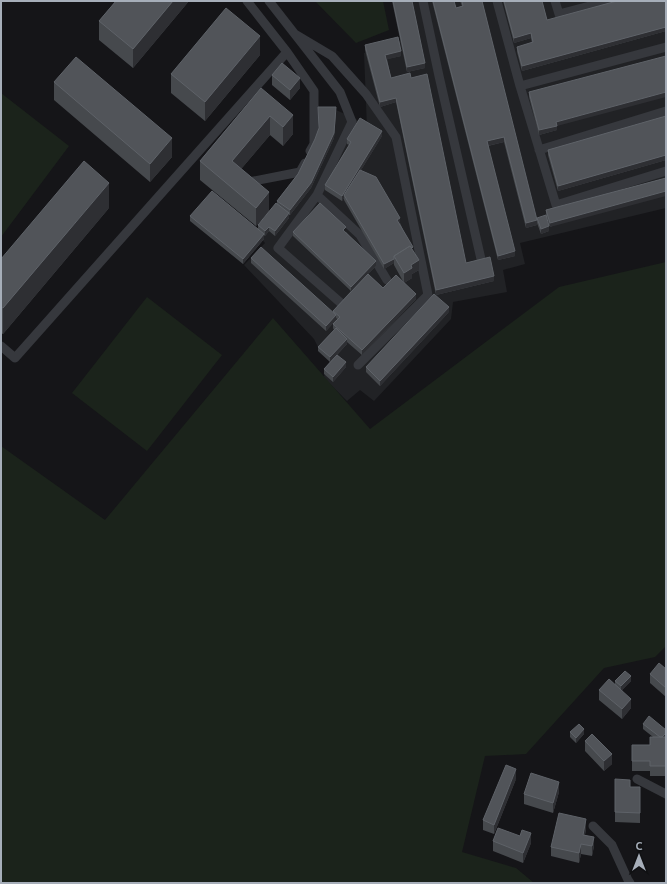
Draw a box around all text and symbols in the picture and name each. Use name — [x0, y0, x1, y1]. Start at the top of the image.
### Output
north arrow — [619, 836, 659, 876]
text: С — [635, 840, 643, 852]

